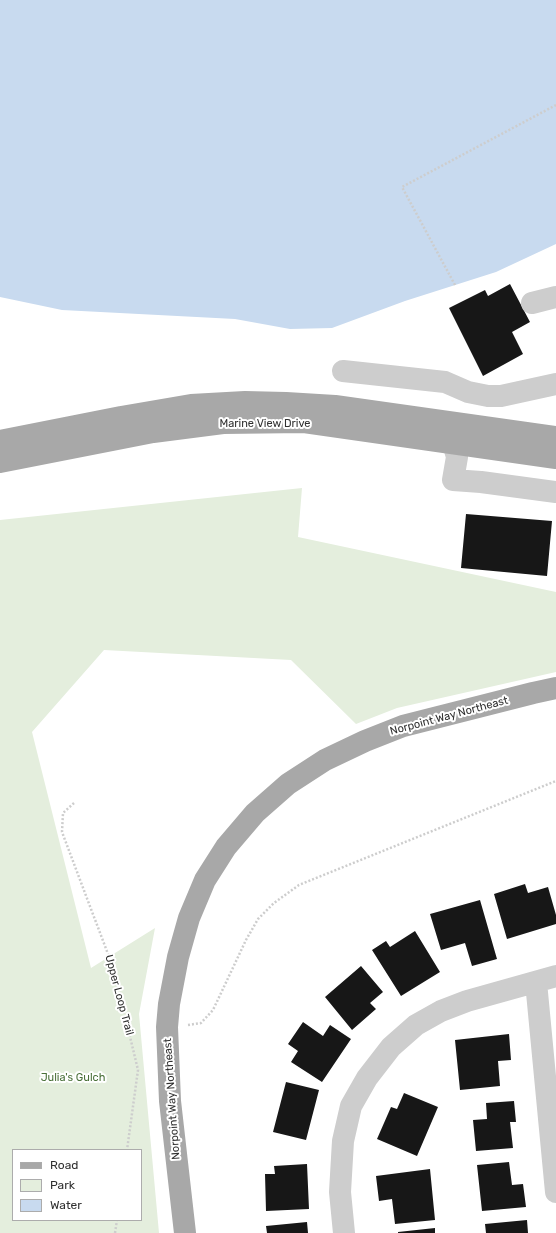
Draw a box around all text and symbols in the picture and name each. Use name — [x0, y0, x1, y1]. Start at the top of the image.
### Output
street label: Marine View Drive — [220, 417, 310, 431]
street label: Norpoint Way Northeast — [388, 694, 510, 738]
street label: Upper Loop Trail — [102, 953, 136, 1037]
street label: Norpoint Way Northeast — [161, 1038, 183, 1160]
park label: Julia's Gulch — [41, 1071, 105, 1085]
legend — [12, 1149, 142, 1221]
text: Road — [50, 1158, 78, 1172]
text: Park — [50, 1178, 75, 1192]
text: Water — [50, 1198, 82, 1212]

